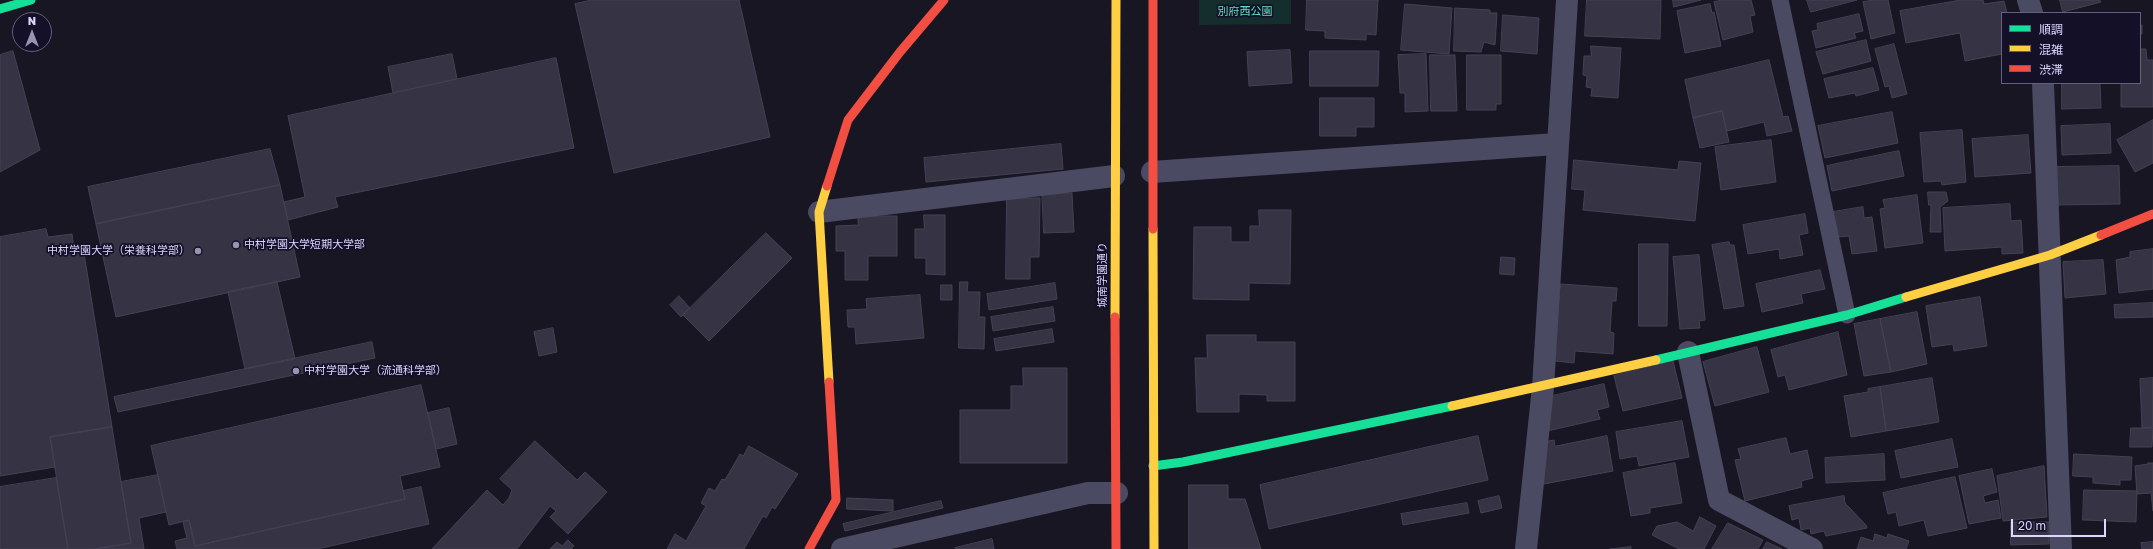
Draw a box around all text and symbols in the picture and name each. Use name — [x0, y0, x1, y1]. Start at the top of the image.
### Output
park label: 別府西公園 — [1218, 5, 1272, 19]
north arrow — [12, 12, 52, 52]
legend — [2001, 12, 2141, 84]
text: N — [28, 14, 36, 27]
text: 順調 — [2039, 22, 2063, 37]
text: 混雑 — [2039, 42, 2063, 57]
text: 渋滞 — [2039, 62, 2063, 77]
place label: 中村学園大学短期大学部 — [244, 238, 365, 252]
marker: 中村学園大学短期大学部 — [231, 240, 241, 250]
street label: 城南学園通り — [1096, 242, 1110, 308]
place label: 中村学園大学（栄養科学部） — [47, 244, 190, 258]
marker: 中村学園大学（栄養科学部） — [193, 246, 203, 256]
place label: 中村学園大学（流通科学部） — [304, 364, 447, 378]
marker: 中村学園大学（流通科学部） — [291, 366, 301, 376]
scale bar — [2013, 511, 2108, 537]
text: 20 m — [2018, 518, 2046, 533]

